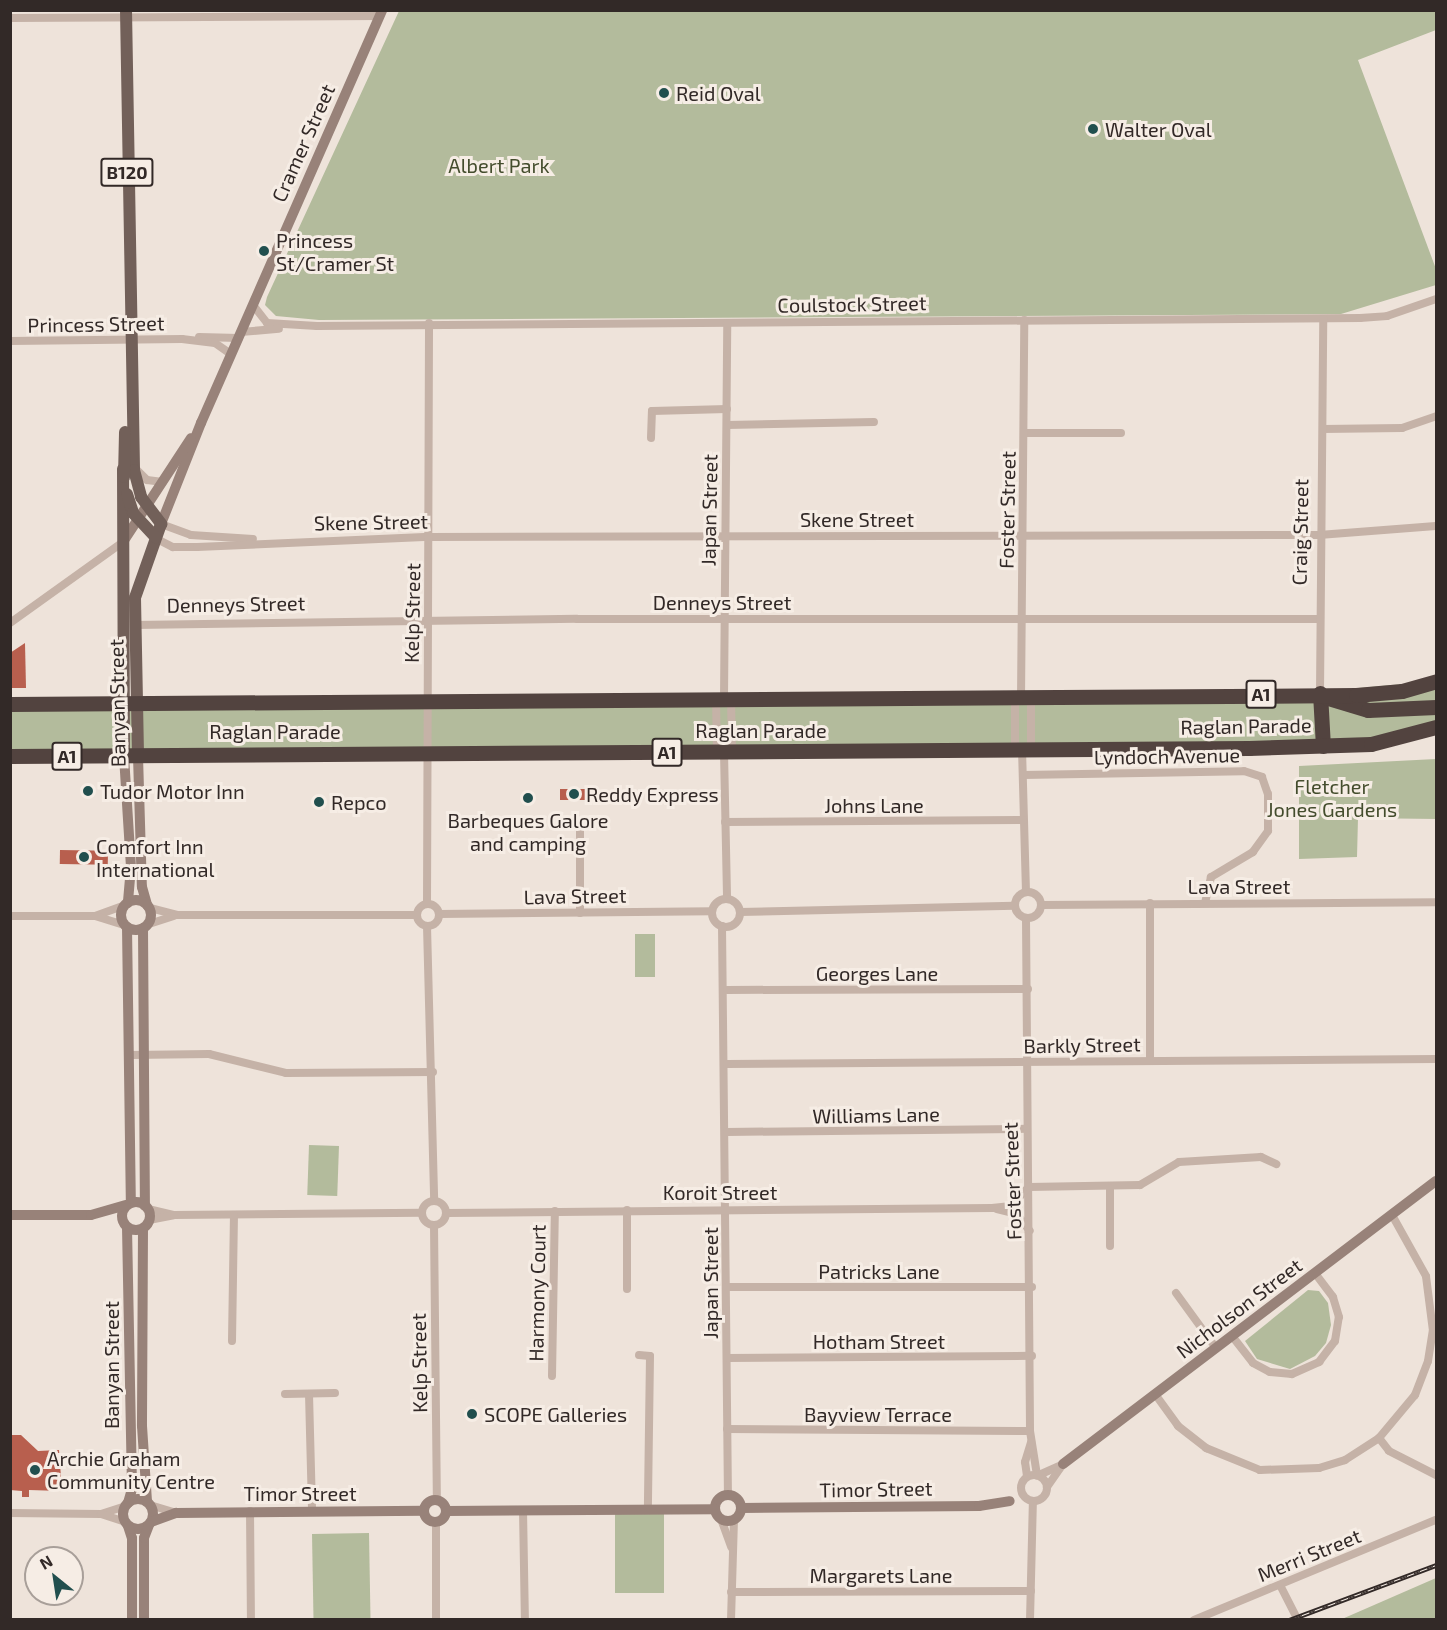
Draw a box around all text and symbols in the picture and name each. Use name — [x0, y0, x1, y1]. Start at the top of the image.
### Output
street label: Cramer Street — [266, 80, 340, 206]
place label: Reid Oval — [676, 81, 761, 105]
marker: Reid Oval — [657, 86, 671, 100]
place label: Walter Oval — [1105, 117, 1212, 141]
marker: Walter Oval — [1086, 122, 1100, 136]
park label: Albert Park — [448, 153, 550, 177]
road number: B120 — [100, 157, 154, 187]
place label: Princess St/Cramer St — [276, 228, 395, 275]
marker: Princess St/Cramer St — [257, 244, 271, 258]
street label: Coulstock Street — [777, 291, 927, 317]
street label: Princess Street — [27, 311, 165, 337]
street label: Foster Street — [994, 451, 1020, 569]
street label: Japan Street — [696, 454, 722, 566]
street label: Craig Street — [1287, 479, 1313, 585]
street label: Skene Street — [800, 507, 914, 531]
street label: Skene Street — [314, 509, 428, 535]
street label: Kelp Street — [399, 563, 425, 663]
street label: Denneys Street — [653, 590, 791, 614]
street label: Denneys Street — [166, 591, 306, 617]
street label: Banyan Street — [104, 639, 130, 767]
road number: A1 — [1244, 679, 1278, 709]
street label: Raglan Parade — [1180, 713, 1312, 739]
street label: Raglan Parade — [695, 718, 827, 742]
street label: Raglan Parade — [209, 719, 341, 743]
road number: A1 — [650, 737, 684, 767]
road number: A1 — [50, 741, 84, 771]
street label: Lyndoch Avenue — [1093, 743, 1241, 769]
park label: Fletcher Jones Gardens — [1267, 774, 1397, 821]
place label: Tudor Motor Inn — [100, 779, 245, 803]
place label: Reddy Express — [586, 782, 719, 806]
marker: Tudor Motor Inn — [81, 784, 95, 798]
marker: Reddy Express — [567, 787, 581, 801]
place label: Repco — [331, 790, 387, 814]
marker: Barbeques Galore and camping — [521, 791, 535, 805]
street label: Johns Lane — [824, 793, 924, 817]
marker: Repco — [312, 795, 326, 809]
place label: Barbeques Galore and camping — [447, 808, 609, 855]
place label: Comfort Inn International — [96, 834, 214, 881]
marker: Comfort Inn International — [77, 850, 91, 864]
street label: Lava Street — [1188, 874, 1290, 898]
street label: Lava Street — [523, 883, 627, 909]
street label: Georges Lane — [816, 961, 938, 985]
street label: Barkly Street — [1023, 1032, 1141, 1058]
street label: Williams Lane — [812, 1102, 940, 1128]
street label: Foster Street — [998, 1121, 1026, 1241]
street label: Koroit Street — [663, 1180, 777, 1204]
street label: Harmony Court — [524, 1224, 550, 1362]
street label: Japan Street — [698, 1227, 722, 1339]
street label: Nicholson Street — [1172, 1253, 1306, 1363]
street label: Patricks Lane — [818, 1259, 940, 1283]
street label: Banyan Street — [99, 1301, 123, 1429]
street label: Kelp Street — [406, 1313, 432, 1413]
street label: Hotham Street — [813, 1329, 945, 1353]
place label: SCOPE Galleries — [484, 1402, 627, 1426]
street label: Bayview Terrace — [804, 1402, 952, 1426]
marker: SCOPE Galleries — [465, 1407, 479, 1421]
place label: Archie Graham Community Centre — [47, 1446, 215, 1493]
marker: Archie Graham Community Centre — [28, 1463, 42, 1477]
street label: Timor Street — [819, 1476, 933, 1502]
street label: Timor Street — [243, 1481, 357, 1505]
street label: Merri Street — [1254, 1523, 1364, 1587]
north arrow — [24, 1546, 84, 1606]
text: N — [36, 1551, 56, 1573]
street label: Margarets Lane — [810, 1563, 952, 1587]

